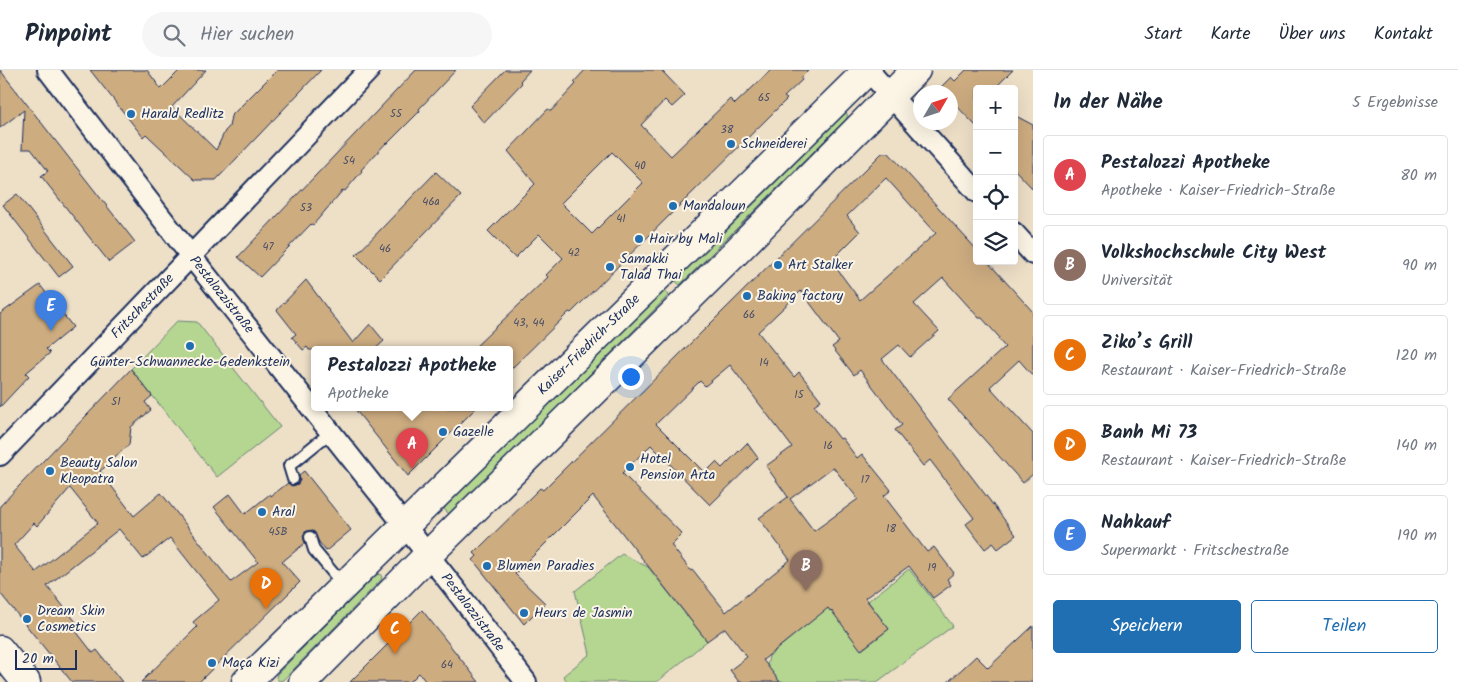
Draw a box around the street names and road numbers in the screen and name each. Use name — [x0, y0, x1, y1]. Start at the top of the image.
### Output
street label: Pestalozzistraße — [184, 251, 260, 339]
street label: Fritschestraße — [106, 268, 180, 344]
street label: Kaiser-Friedrich-Straße — [532, 288, 646, 401]
street label: Pestalozzistraße — [435, 568, 511, 657]

